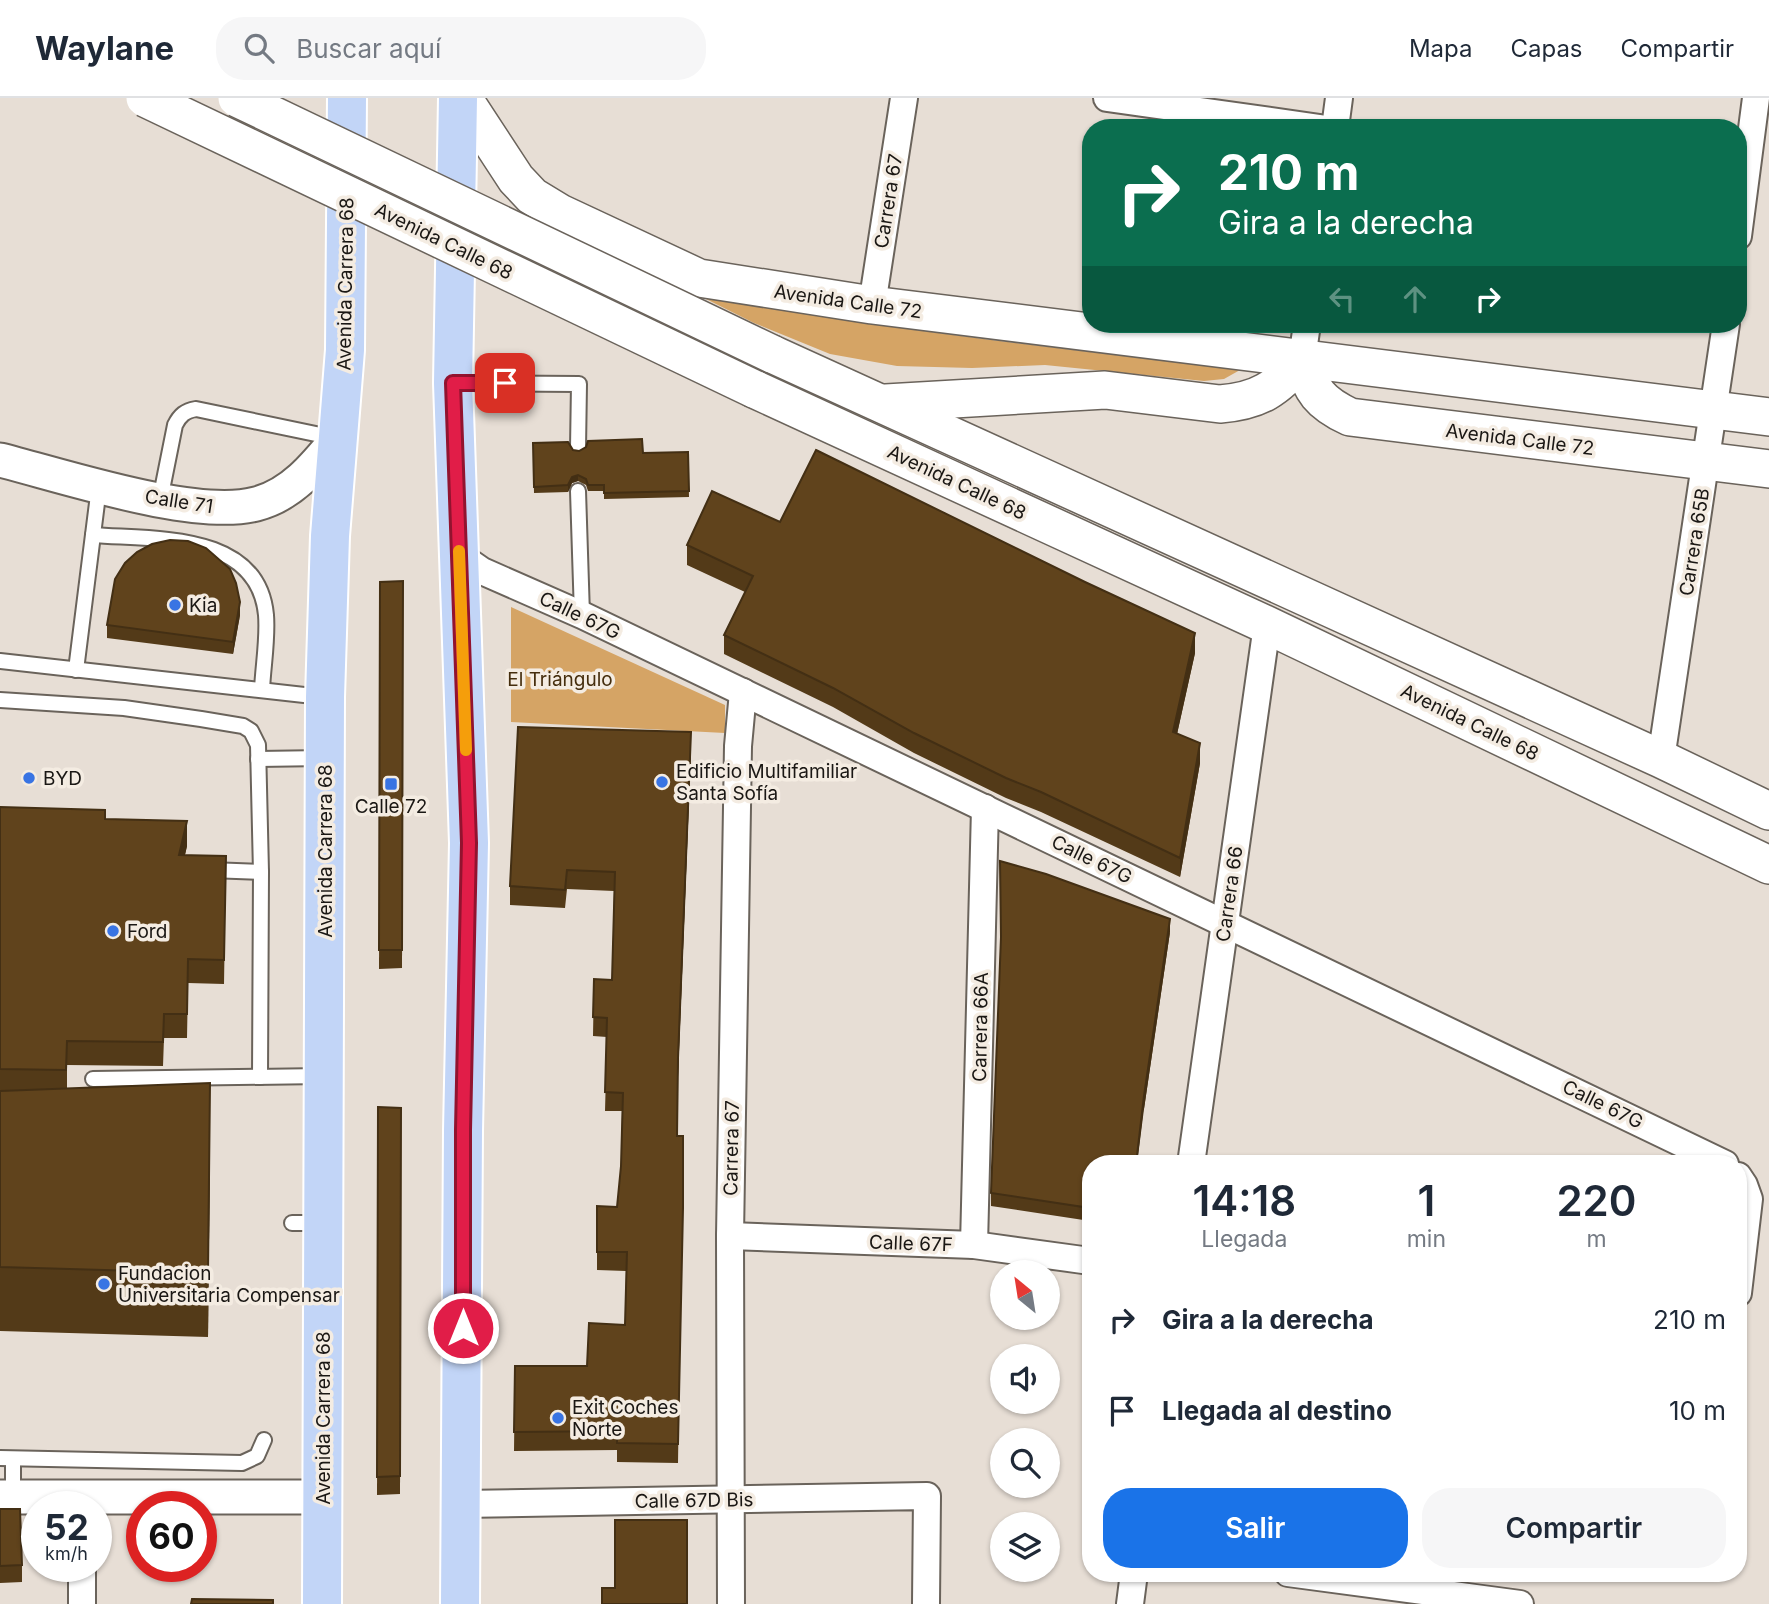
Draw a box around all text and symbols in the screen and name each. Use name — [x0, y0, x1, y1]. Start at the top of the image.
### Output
search box — [216, 17, 706, 80]
text: Waylane — [35, 28, 174, 68]
icon: search — [240, 29, 278, 67]
text: Buscar aquí — [296, 33, 441, 64]
text: Mapa — [1409, 34, 1472, 63]
text: Capas — [1510, 34, 1583, 63]
text: Compartir — [1621, 34, 1734, 63]
text: 210 m — [1218, 143, 1359, 202]
icon: right — [1103, 147, 1194, 238]
street label: Carrera 67 — [870, 152, 907, 250]
street label: Avenida Carrera 68 — [332, 197, 359, 371]
street label: Avenida Calle 68 — [371, 198, 516, 285]
text: Gira a la derecha — [1218, 203, 1474, 242]
street label: Avenida Calle 72 — [772, 280, 923, 323]
icon: left — [1323, 280, 1361, 318]
icon: ahead — [1396, 280, 1434, 318]
icon: right — [1469, 280, 1507, 318]
pin — [475, 353, 535, 413]
icon: arrive — [486, 364, 524, 402]
street label: Avenida Calle 72 — [1444, 419, 1595, 460]
street label: Avenida Calle 68 — [884, 440, 1030, 525]
street label: Calle 71 — [143, 485, 215, 518]
street label: Carrera 65B — [1675, 487, 1714, 598]
street label: Calle 67G — [536, 587, 624, 644]
place label: Kia — [189, 594, 217, 617]
marker: Kia — [167, 597, 183, 613]
park label: El Triángulo — [507, 668, 613, 691]
street label: Avenida Calle 68 — [1397, 679, 1542, 766]
place label: Edificio Multifamiliar Santa Sofía — [676, 760, 857, 805]
street label: Avenida Carrera 68 — [314, 764, 337, 938]
place label: BYD — [43, 767, 82, 790]
marker: BYD — [21, 770, 37, 786]
marker: Edificio Multifamiliar Santa Sofía — [654, 774, 670, 790]
marker: Calle 72 — [383, 776, 399, 792]
place label: Calle 72 — [355, 795, 427, 818]
street label: Calle 67G — [1048, 830, 1136, 889]
street label: Carrera 66 — [1211, 845, 1248, 944]
place label: Ford — [127, 920, 167, 943]
marker: Ford — [105, 923, 121, 939]
street label: Carrera 66A — [968, 972, 993, 1082]
street label: Calle 67G — [1559, 1075, 1647, 1134]
street label: Carrera 67 — [719, 1100, 744, 1196]
text: 14:18 — [1192, 1175, 1296, 1226]
text: 1 — [1417, 1175, 1435, 1226]
text: 220 — [1556, 1175, 1637, 1226]
text: Llegada — [1201, 1225, 1287, 1253]
text: min — [1407, 1225, 1446, 1253]
text: m — [1586, 1225, 1607, 1253]
street label: Calle 67F — [869, 1231, 953, 1256]
north arrow — [990, 1260, 1060, 1330]
map controls — [990, 1260, 1060, 1582]
place label: Fundacion Universitaria Compensar — [118, 1262, 340, 1307]
marker: Fundacion Universitaria Compensar — [96, 1276, 112, 1292]
position arrow — [426, 1291, 500, 1365]
icon: right — [1103, 1301, 1141, 1339]
text: Gira a la derecha — [1162, 1304, 1374, 1335]
text: 210 m — [1653, 1304, 1726, 1335]
street label: Avenida Carrera 68 — [312, 1331, 335, 1505]
button: sound — [990, 1344, 1060, 1414]
icon: arrive — [1103, 1392, 1141, 1430]
text: Llegada al destino — [1162, 1395, 1392, 1426]
text: 10 m — [1669, 1395, 1726, 1426]
place label: Exit Coches Norte — [572, 1396, 678, 1441]
marker: Exit Coches Norte — [550, 1410, 566, 1426]
button: search — [990, 1428, 1060, 1498]
street label: Calle 67D Bis — [634, 1488, 754, 1513]
button: Salir — [1103, 1488, 1408, 1568]
button: Compartir — [1422, 1488, 1726, 1568]
speed limit sign: 60 — [126, 1491, 217, 1582]
text: 52 — [44, 1506, 89, 1548]
button: layers — [990, 1512, 1060, 1582]
text: km/h — [45, 1543, 88, 1564]

